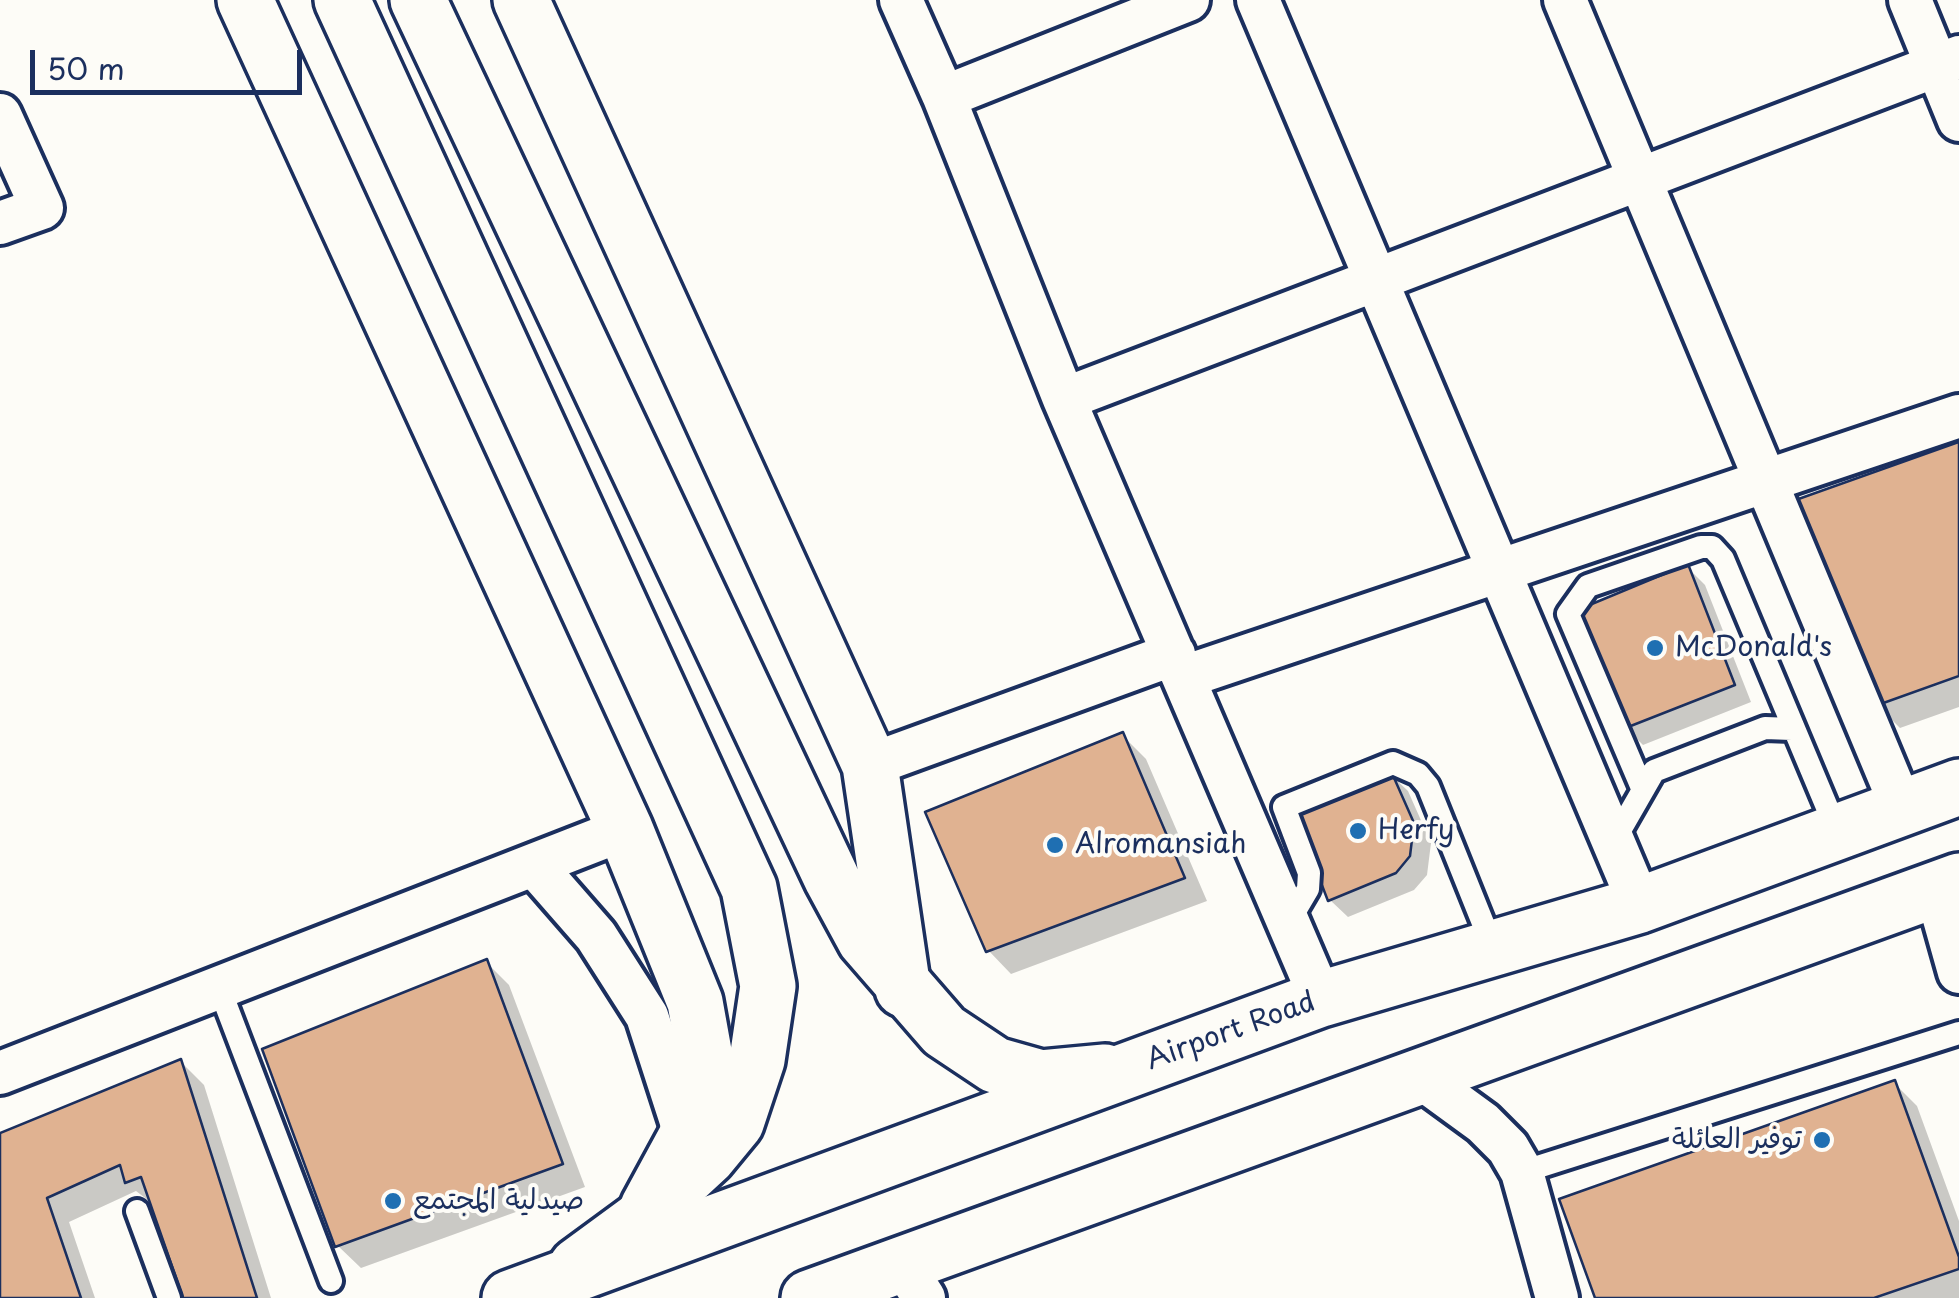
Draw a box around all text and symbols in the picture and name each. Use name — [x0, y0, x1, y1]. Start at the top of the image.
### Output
scale bar — [35, 30, 308, 92]
text: 50 m — [47, 45, 125, 90]
place label: McDonald's — [1675, 631, 1832, 665]
marker: McDonald's — [1644, 637, 1666, 659]
place label: Herfy — [1378, 814, 1454, 848]
marker: Herfy — [1347, 820, 1369, 842]
place label: Alromansiah — [1075, 828, 1247, 862]
marker: Alromansiah — [1044, 834, 1066, 856]
street label: Airport Road — [1142, 986, 1320, 1078]
place label: توفير العائلة — [1672, 1123, 1802, 1157]
marker: توفير العائلة — [1811, 1129, 1833, 1151]
place label: صيدلية المجتمع — [413, 1184, 584, 1218]
marker: صيدلية المجتمع — [382, 1190, 404, 1212]

